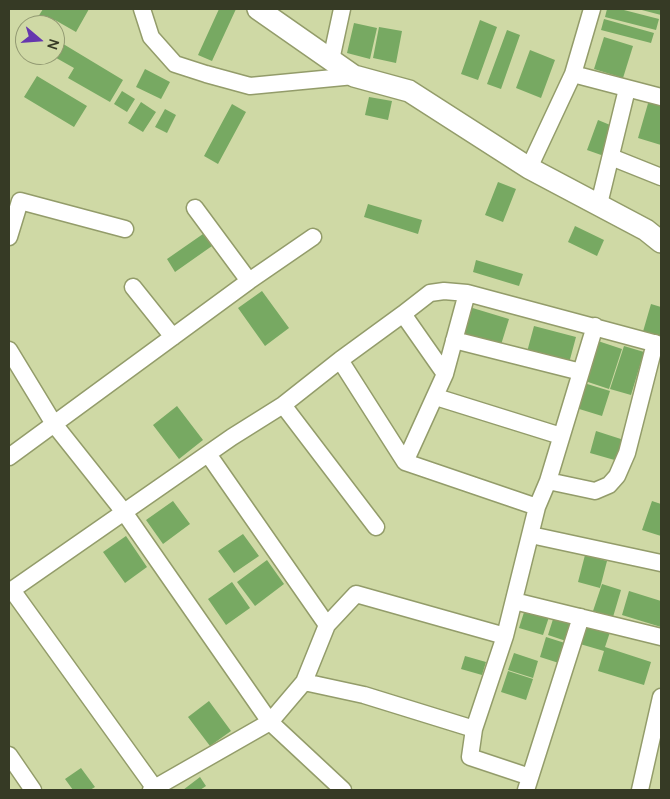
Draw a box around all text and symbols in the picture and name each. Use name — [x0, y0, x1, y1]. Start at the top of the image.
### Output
north arrow — [15, 15, 65, 65]
text: N — [43, 37, 64, 52]

